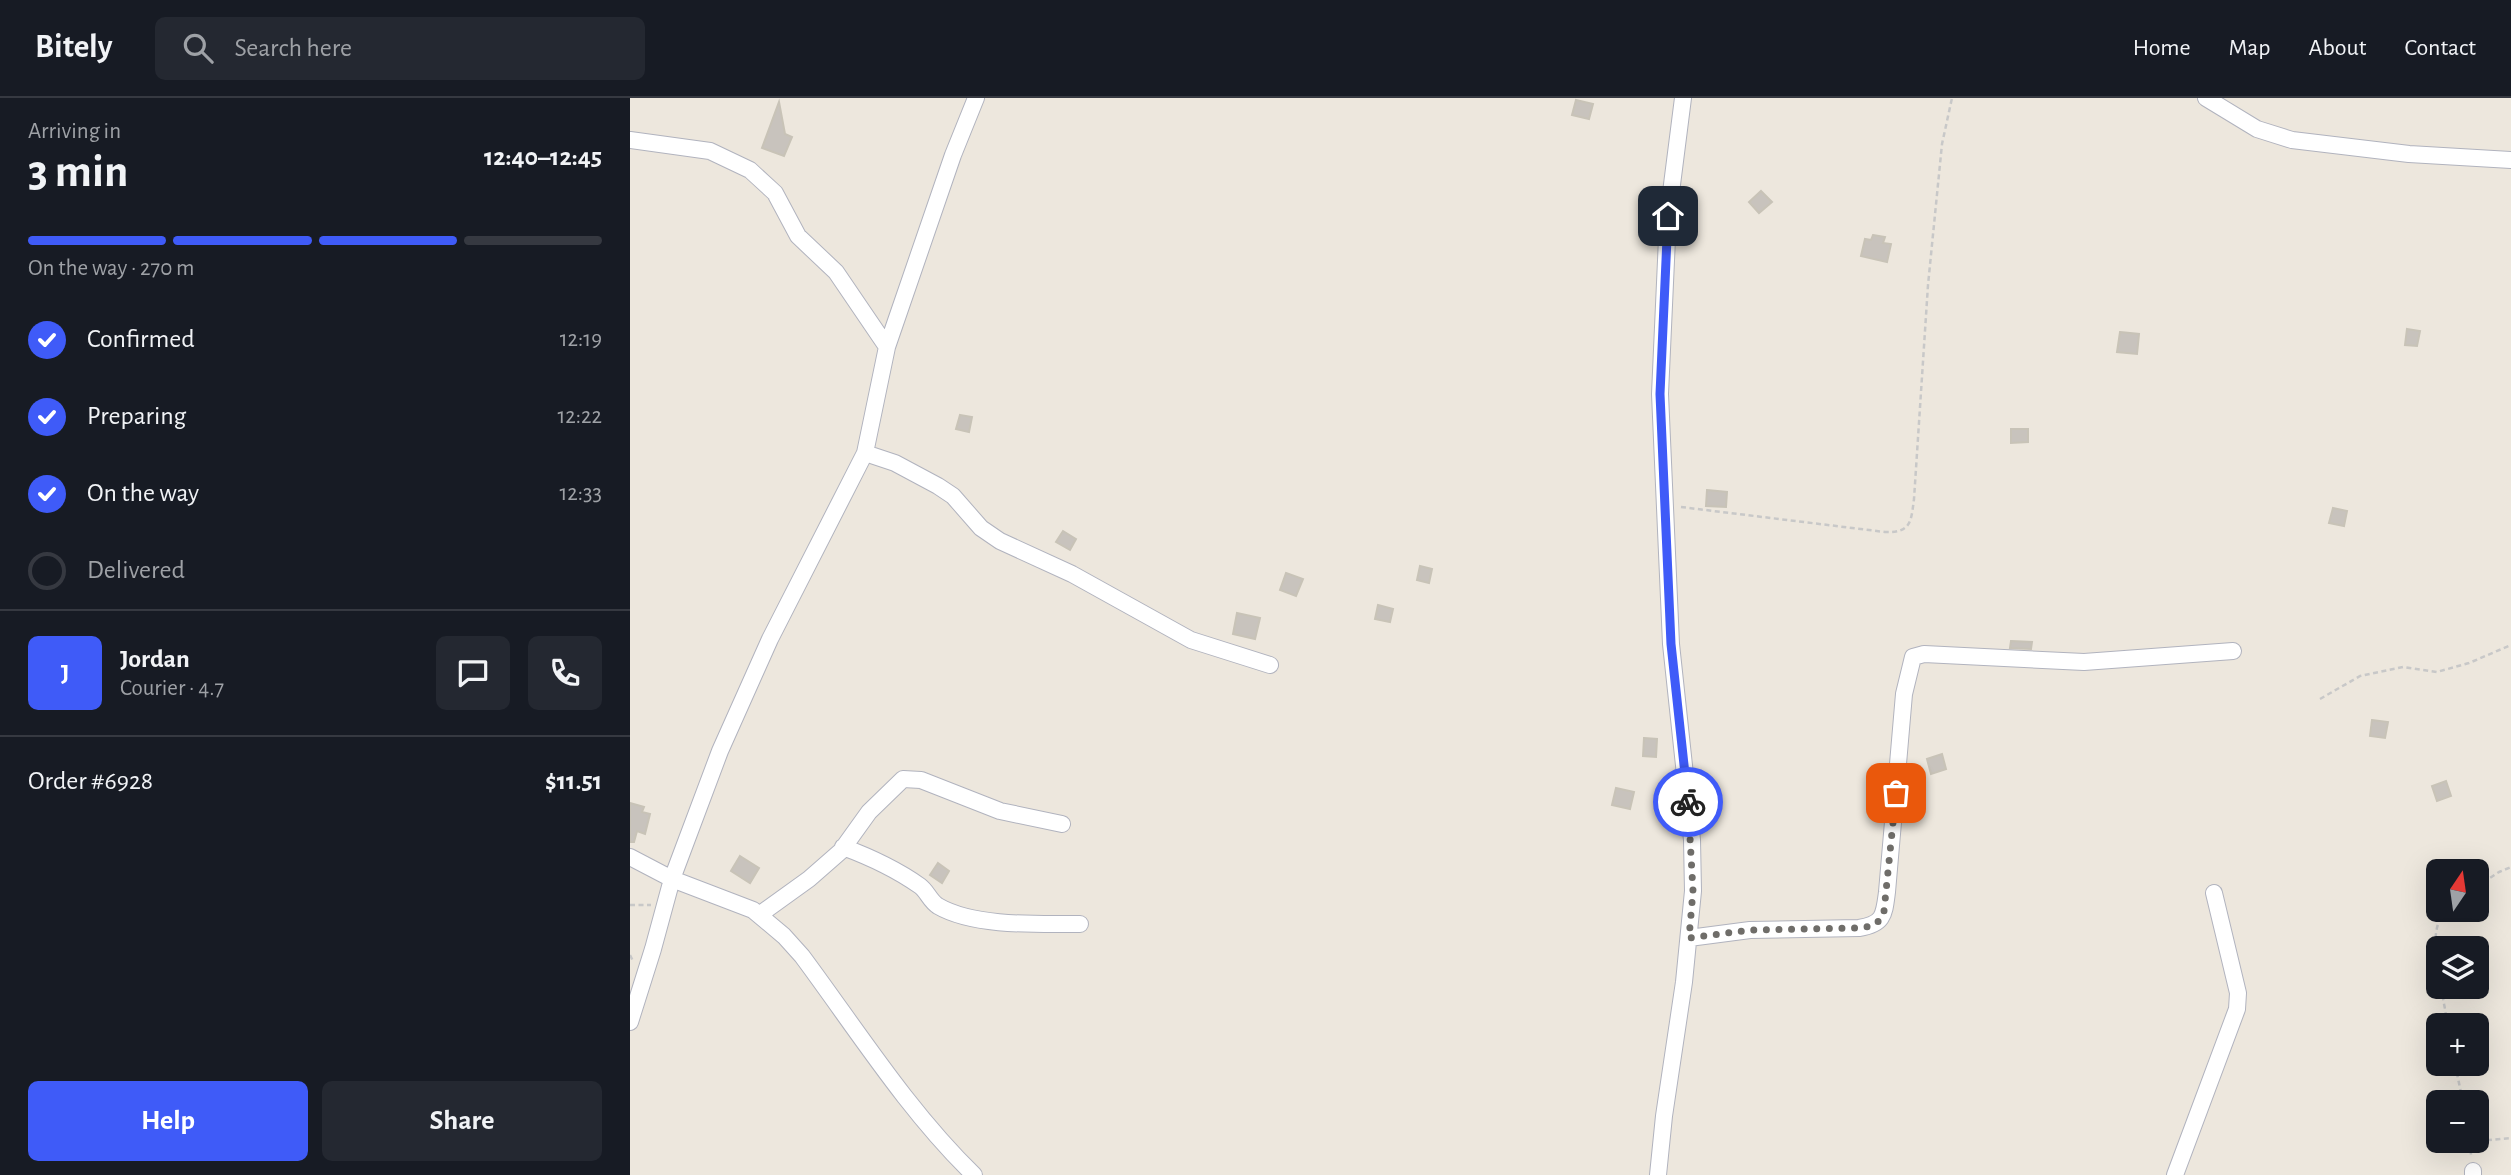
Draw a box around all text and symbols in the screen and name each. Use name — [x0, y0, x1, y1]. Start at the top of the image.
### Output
search box — [155, 17, 645, 80]
icon: search — [179, 29, 217, 67]
text: Bitely — [35, 31, 113, 64]
text: Search here — [235, 35, 352, 61]
text: Home — [2133, 36, 2191, 60]
text: Map — [2229, 36, 2271, 60]
text: About — [2309, 36, 2366, 60]
text: Contact — [2404, 36, 2476, 60]
text: Arriving in — [28, 120, 121, 143]
text: 12:40–12:45 — [484, 144, 602, 170]
text: 3 min — [28, 149, 128, 195]
pin — [1638, 186, 1698, 246]
icon: home — [1649, 197, 1687, 235]
text: On the way · 270 m — [28, 257, 195, 280]
icon: check — [28, 321, 66, 359]
text: Confirmed — [87, 326, 195, 352]
text: 12:19 — [560, 328, 602, 351]
icon: check — [28, 398, 66, 436]
text: Preparing — [87, 403, 186, 429]
text: 12:22 — [557, 405, 602, 428]
icon: check — [28, 475, 66, 513]
text: On the way — [87, 480, 199, 506]
text: 12:33 — [559, 482, 602, 505]
text: Delivered — [87, 557, 185, 583]
button: chat — [436, 636, 510, 710]
button: phone — [528, 636, 602, 710]
text: Jordan — [120, 646, 190, 672]
text: J — [61, 660, 69, 686]
text: Courier · 4.7 — [120, 677, 224, 700]
pin — [1866, 763, 1926, 823]
courier — [1653, 767, 1723, 837]
text: Order #6928 — [28, 768, 153, 794]
text: $11.51 — [545, 768, 602, 794]
icon: bag — [1877, 774, 1915, 812]
icon: bike — [1669, 783, 1707, 821]
north arrow — [2426, 859, 2488, 922]
map controls — [2426, 859, 2489, 1153]
button: layers — [2426, 936, 2489, 999]
button: + — [2426, 1013, 2489, 1076]
button: Help — [28, 1081, 308, 1161]
button: Share — [322, 1081, 602, 1161]
button: − — [2426, 1090, 2489, 1153]

